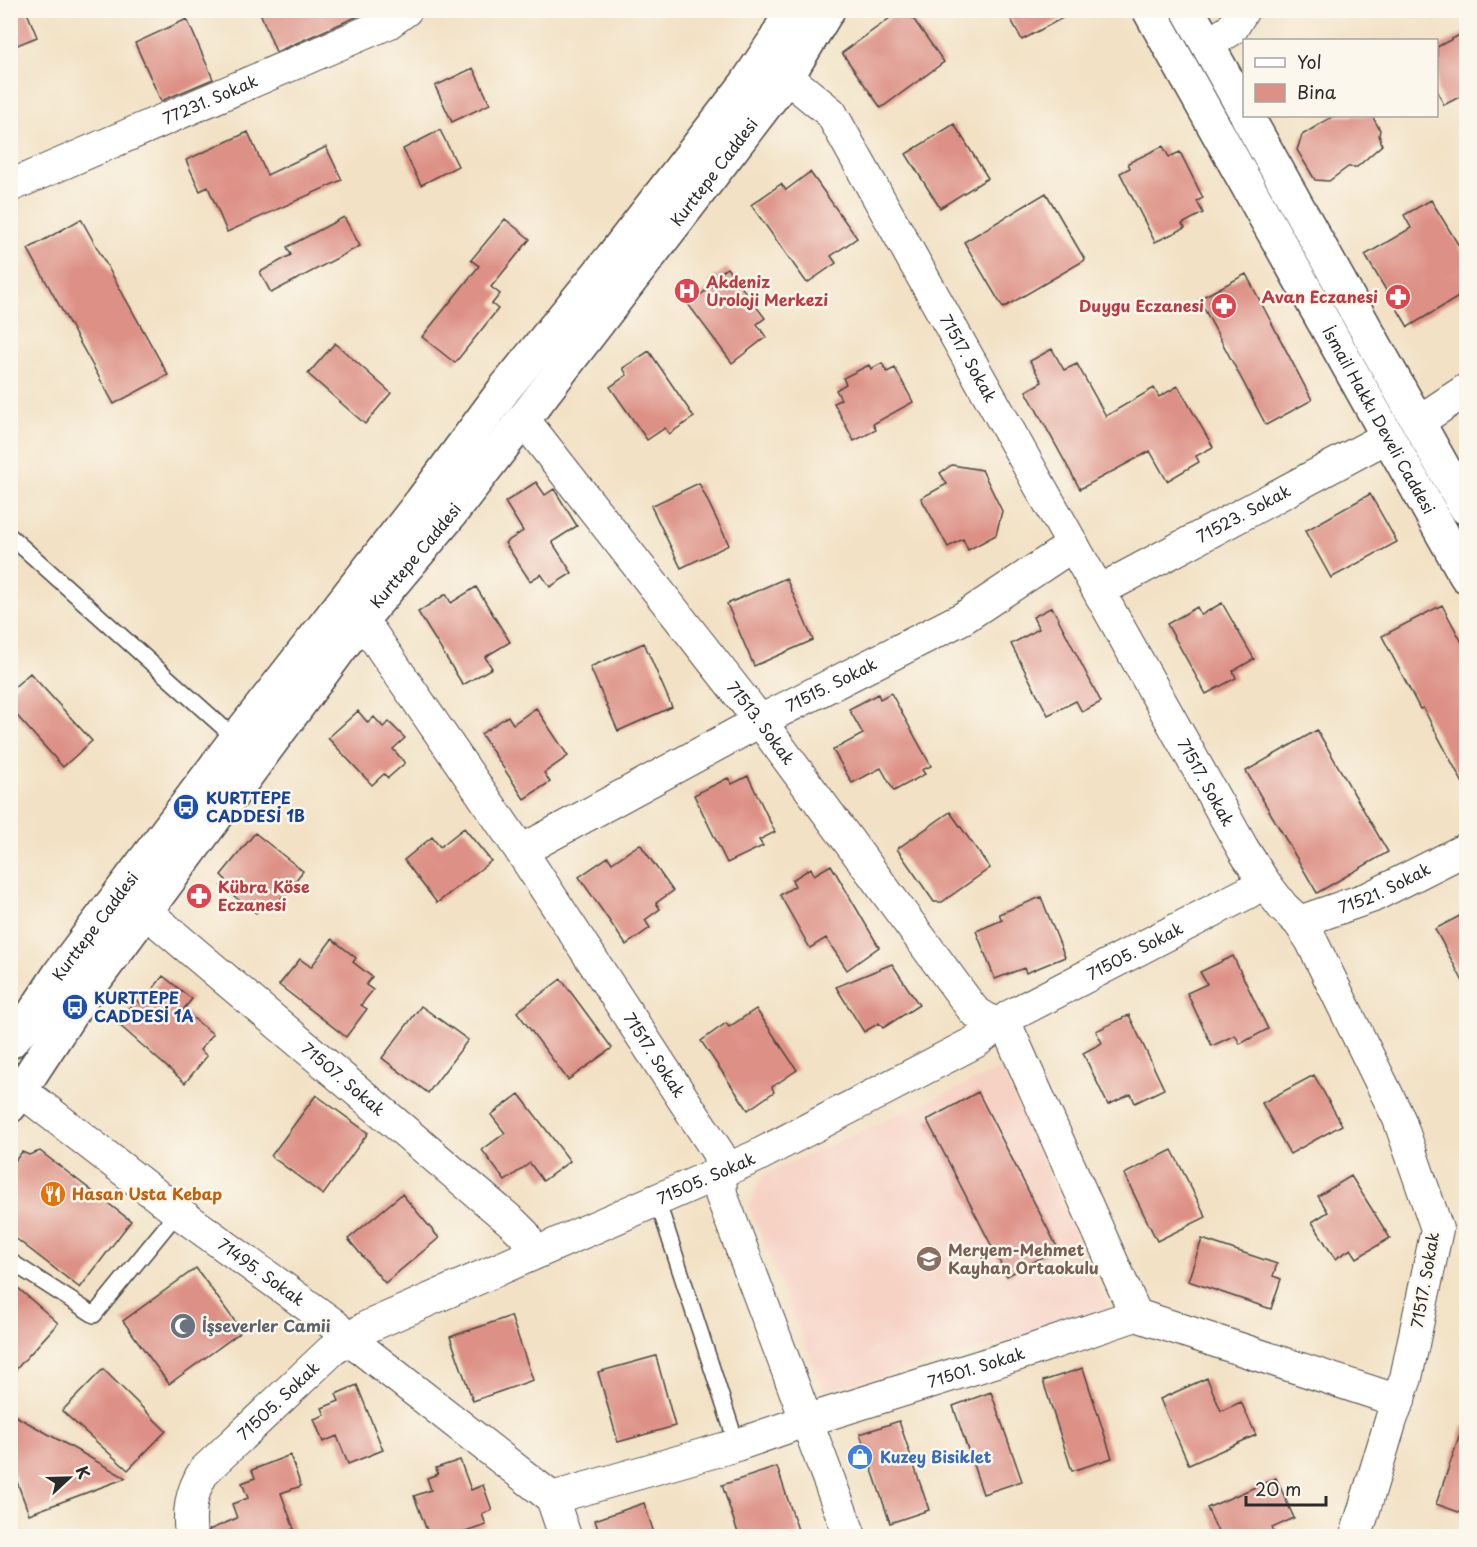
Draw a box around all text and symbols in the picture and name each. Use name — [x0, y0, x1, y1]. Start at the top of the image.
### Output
legend — [1243, 39, 1438, 117]
text: Yol — [1297, 48, 1322, 75]
street label: 77231. Sokak — [159, 68, 261, 130]
text: Bina — [1297, 78, 1337, 105]
street label: Kurttepe Caddesi — [664, 112, 763, 231]
place label: Akdeniz Uroloji Merkezi — [705, 269, 828, 311]
hospital icon: Akdeniz Uroloji Merkezi — [672, 276, 702, 306]
pharmacy icon: Avan Eczanesi — [1383, 282, 1413, 312]
place label: Avan Eczanesi — [1262, 284, 1378, 308]
pharmacy icon: Duygu Eczanesi — [1209, 291, 1239, 321]
place label: Duygu Eczanesi — [1079, 293, 1204, 317]
street label: 71517. Sokak — [935, 310, 1003, 406]
street label: İsmail Hakkı Develi Caddesi — [1317, 321, 1442, 518]
street label: 71523. Sokak — [1192, 478, 1294, 548]
street label: Kurttepe Caddesi — [364, 497, 466, 613]
street label: 71515. Sokak — [781, 651, 880, 717]
street label: 71513. Sokak — [722, 676, 801, 769]
street label: 71517. Sokak — [1172, 734, 1241, 830]
place label: KURTTEPE CADDESİ 1B — [206, 785, 305, 827]
bus stop icon: KURTTEPE CADDESİ 1B — [171, 792, 201, 822]
street label: 71521. Sokak — [1335, 856, 1434, 918]
street label: Kurttepe Caddesi — [45, 866, 143, 985]
place label: Kübra Köse Eczanesi — [218, 874, 310, 916]
pharmacy icon: Kübra Köse Eczanesi — [184, 881, 214, 911]
street label: 71505. Sokak — [1082, 915, 1187, 985]
place label: KURTTEPE CADDESİ 1A — [94, 985, 194, 1027]
bus stop icon: KURTTEPE CADDESİ 1A — [60, 992, 90, 1022]
street label: 71517. Sokak — [619, 1007, 692, 1102]
street label: 71507. Sokak — [297, 1036, 391, 1121]
street label: 71505. Sokak — [653, 1145, 759, 1210]
restaurant icon: Hasan Usta Kebap — [38, 1179, 68, 1209]
place label: Hasan Usta Kebap — [72, 1181, 222, 1205]
street label: 71517. Sokak — [1404, 1230, 1444, 1330]
street label: 71495. Sokak — [213, 1232, 310, 1311]
place label: Meryem-Mehmet Kayhan Ortaokulu — [948, 1237, 1099, 1279]
school or university icon: Meryem-Mehmet Kayhan Ortaokulu — [914, 1244, 944, 1274]
mosque icon: İşseverler Camii — [168, 1311, 198, 1341]
place label: İşseverler Camii — [202, 1313, 331, 1337]
street label: 71501. Sokak — [924, 1340, 1027, 1393]
street label: 71505. Sokak — [231, 1355, 324, 1445]
shop icon: Kuzey Bisiklet — [845, 1442, 875, 1472]
place label: Kuzey Bisiklet — [880, 1444, 992, 1468]
north arrow — [39, 1448, 99, 1508]
text: K — [71, 1462, 97, 1482]
scale bar — [1246, 1469, 1326, 1507]
text: 20 m — [1255, 1475, 1301, 1502]

